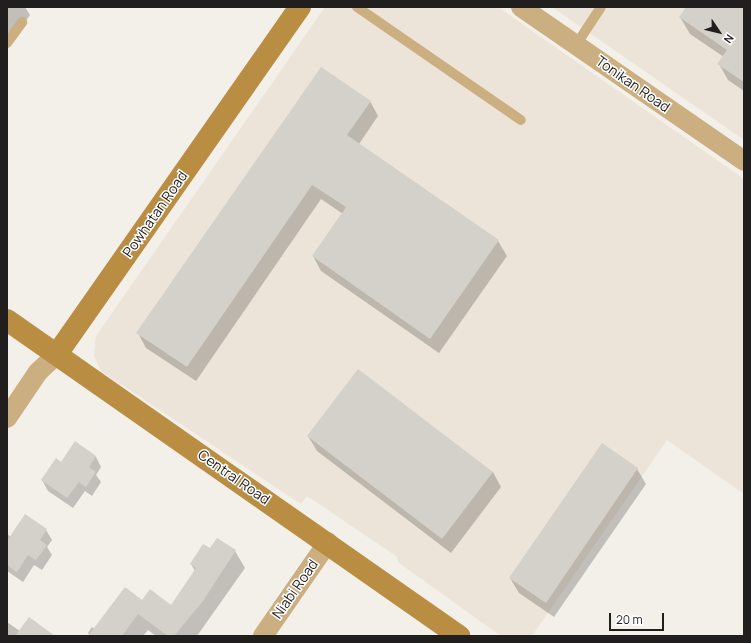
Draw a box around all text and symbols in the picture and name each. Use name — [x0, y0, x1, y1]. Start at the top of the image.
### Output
north arrow — [699, 12, 739, 52]
text: N — [721, 32, 738, 47]
street label: Tonikan Road — [593, 52, 673, 116]
street label: Powhatan Road — [119, 168, 191, 260]
street label: Central Road — [195, 446, 273, 508]
street label: Niabi Road — [269, 556, 321, 622]
scale bar — [611, 605, 666, 631]
text: 20 m — [616, 611, 643, 628]

